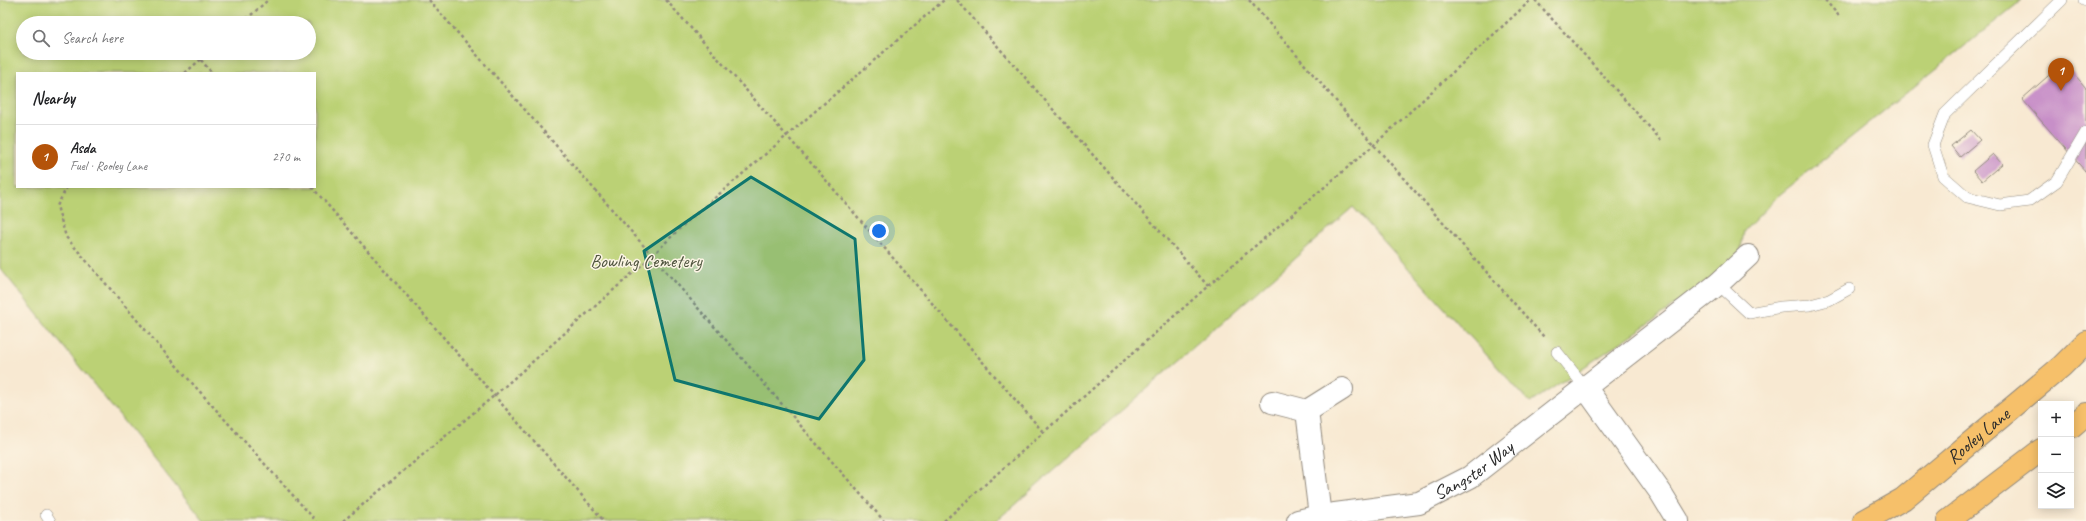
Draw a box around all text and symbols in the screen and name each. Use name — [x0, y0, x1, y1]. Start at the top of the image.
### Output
search box — [16, 16, 316, 60]
icon: search — [30, 27, 52, 49]
text: Search here — [62, 29, 123, 48]
pin: 1 — [2048, 58, 2074, 91]
text: Nearby — [32, 88, 75, 109]
text: Asda — [70, 139, 96, 158]
text: 1 — [42, 149, 48, 165]
text: 270 m — [272, 149, 300, 165]
text: Fuel · Rooley Lane — [70, 158, 147, 174]
your location — [869, 221, 889, 241]
park label: Bowling Cemetery — [590, 249, 703, 273]
map controls — [2038, 401, 2074, 509]
button: + — [2038, 401, 2074, 437]
street label: Rooley Lane — [1942, 402, 2016, 469]
street label: Sangster Way — [1430, 435, 1520, 505]
button: − — [2038, 437, 2074, 473]
button: layers — [2038, 473, 2074, 509]

